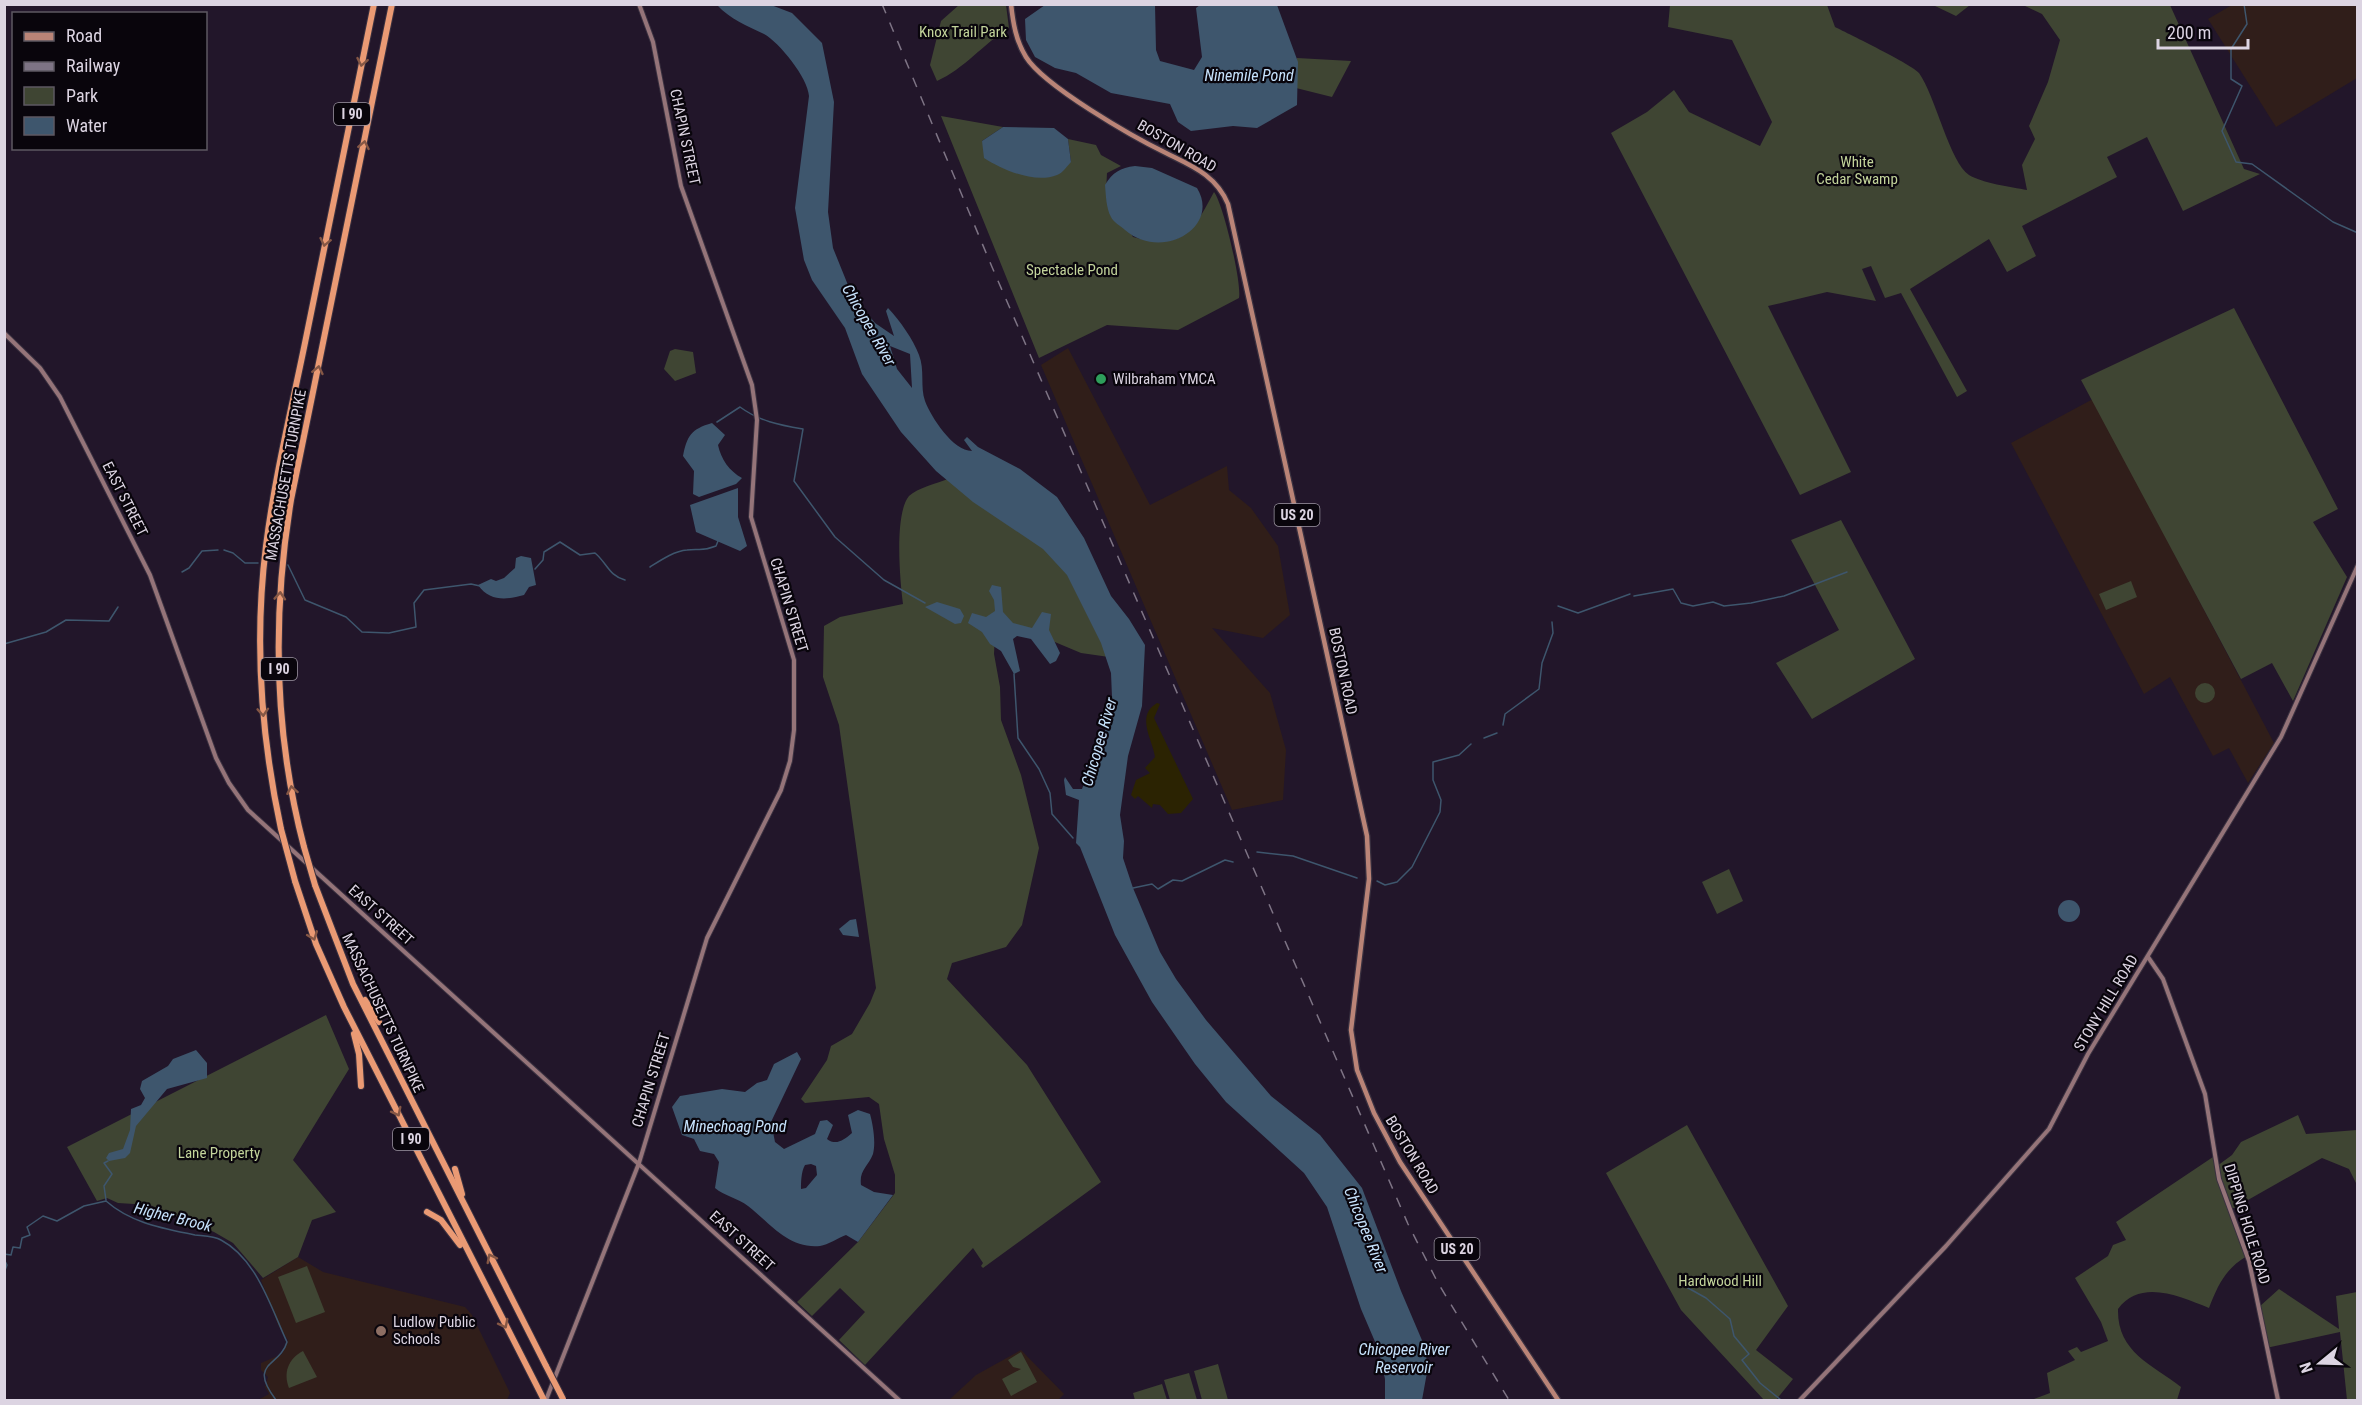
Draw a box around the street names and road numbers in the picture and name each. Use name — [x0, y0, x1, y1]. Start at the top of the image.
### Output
street label: CHAPIN STREET — [666, 87, 704, 187]
road number: I 90 — [334, 103, 370, 125]
street label: BOSTON ROAD — [1134, 116, 1220, 176]
street label: MASSACHUSETTS TURNPIKE — [262, 388, 310, 562]
street label: EAST STREET — [99, 459, 152, 539]
road number: US 20 — [1274, 504, 1320, 526]
street label: CHAPIN STREET — [766, 556, 812, 655]
street label: BOSTON ROAD — [1325, 626, 1361, 716]
road number: I 90 — [261, 658, 297, 680]
street label: EAST STREET — [345, 881, 417, 949]
street label: MASSACHUSETTS TURNPIKE — [338, 931, 428, 1095]
street label: STONY HILL ROAD — [2070, 951, 2142, 1055]
street label: CHAPIN STREET — [628, 1030, 674, 1129]
street label: BOSTON ROAD — [1382, 1112, 1442, 1198]
road number: I 90 — [393, 1128, 429, 1150]
street label: DIPPING HOLE ROAD — [2220, 1162, 2274, 1286]
street label: EAST STREET — [706, 1207, 778, 1275]
road number: US 20 — [1434, 1238, 1480, 1260]

